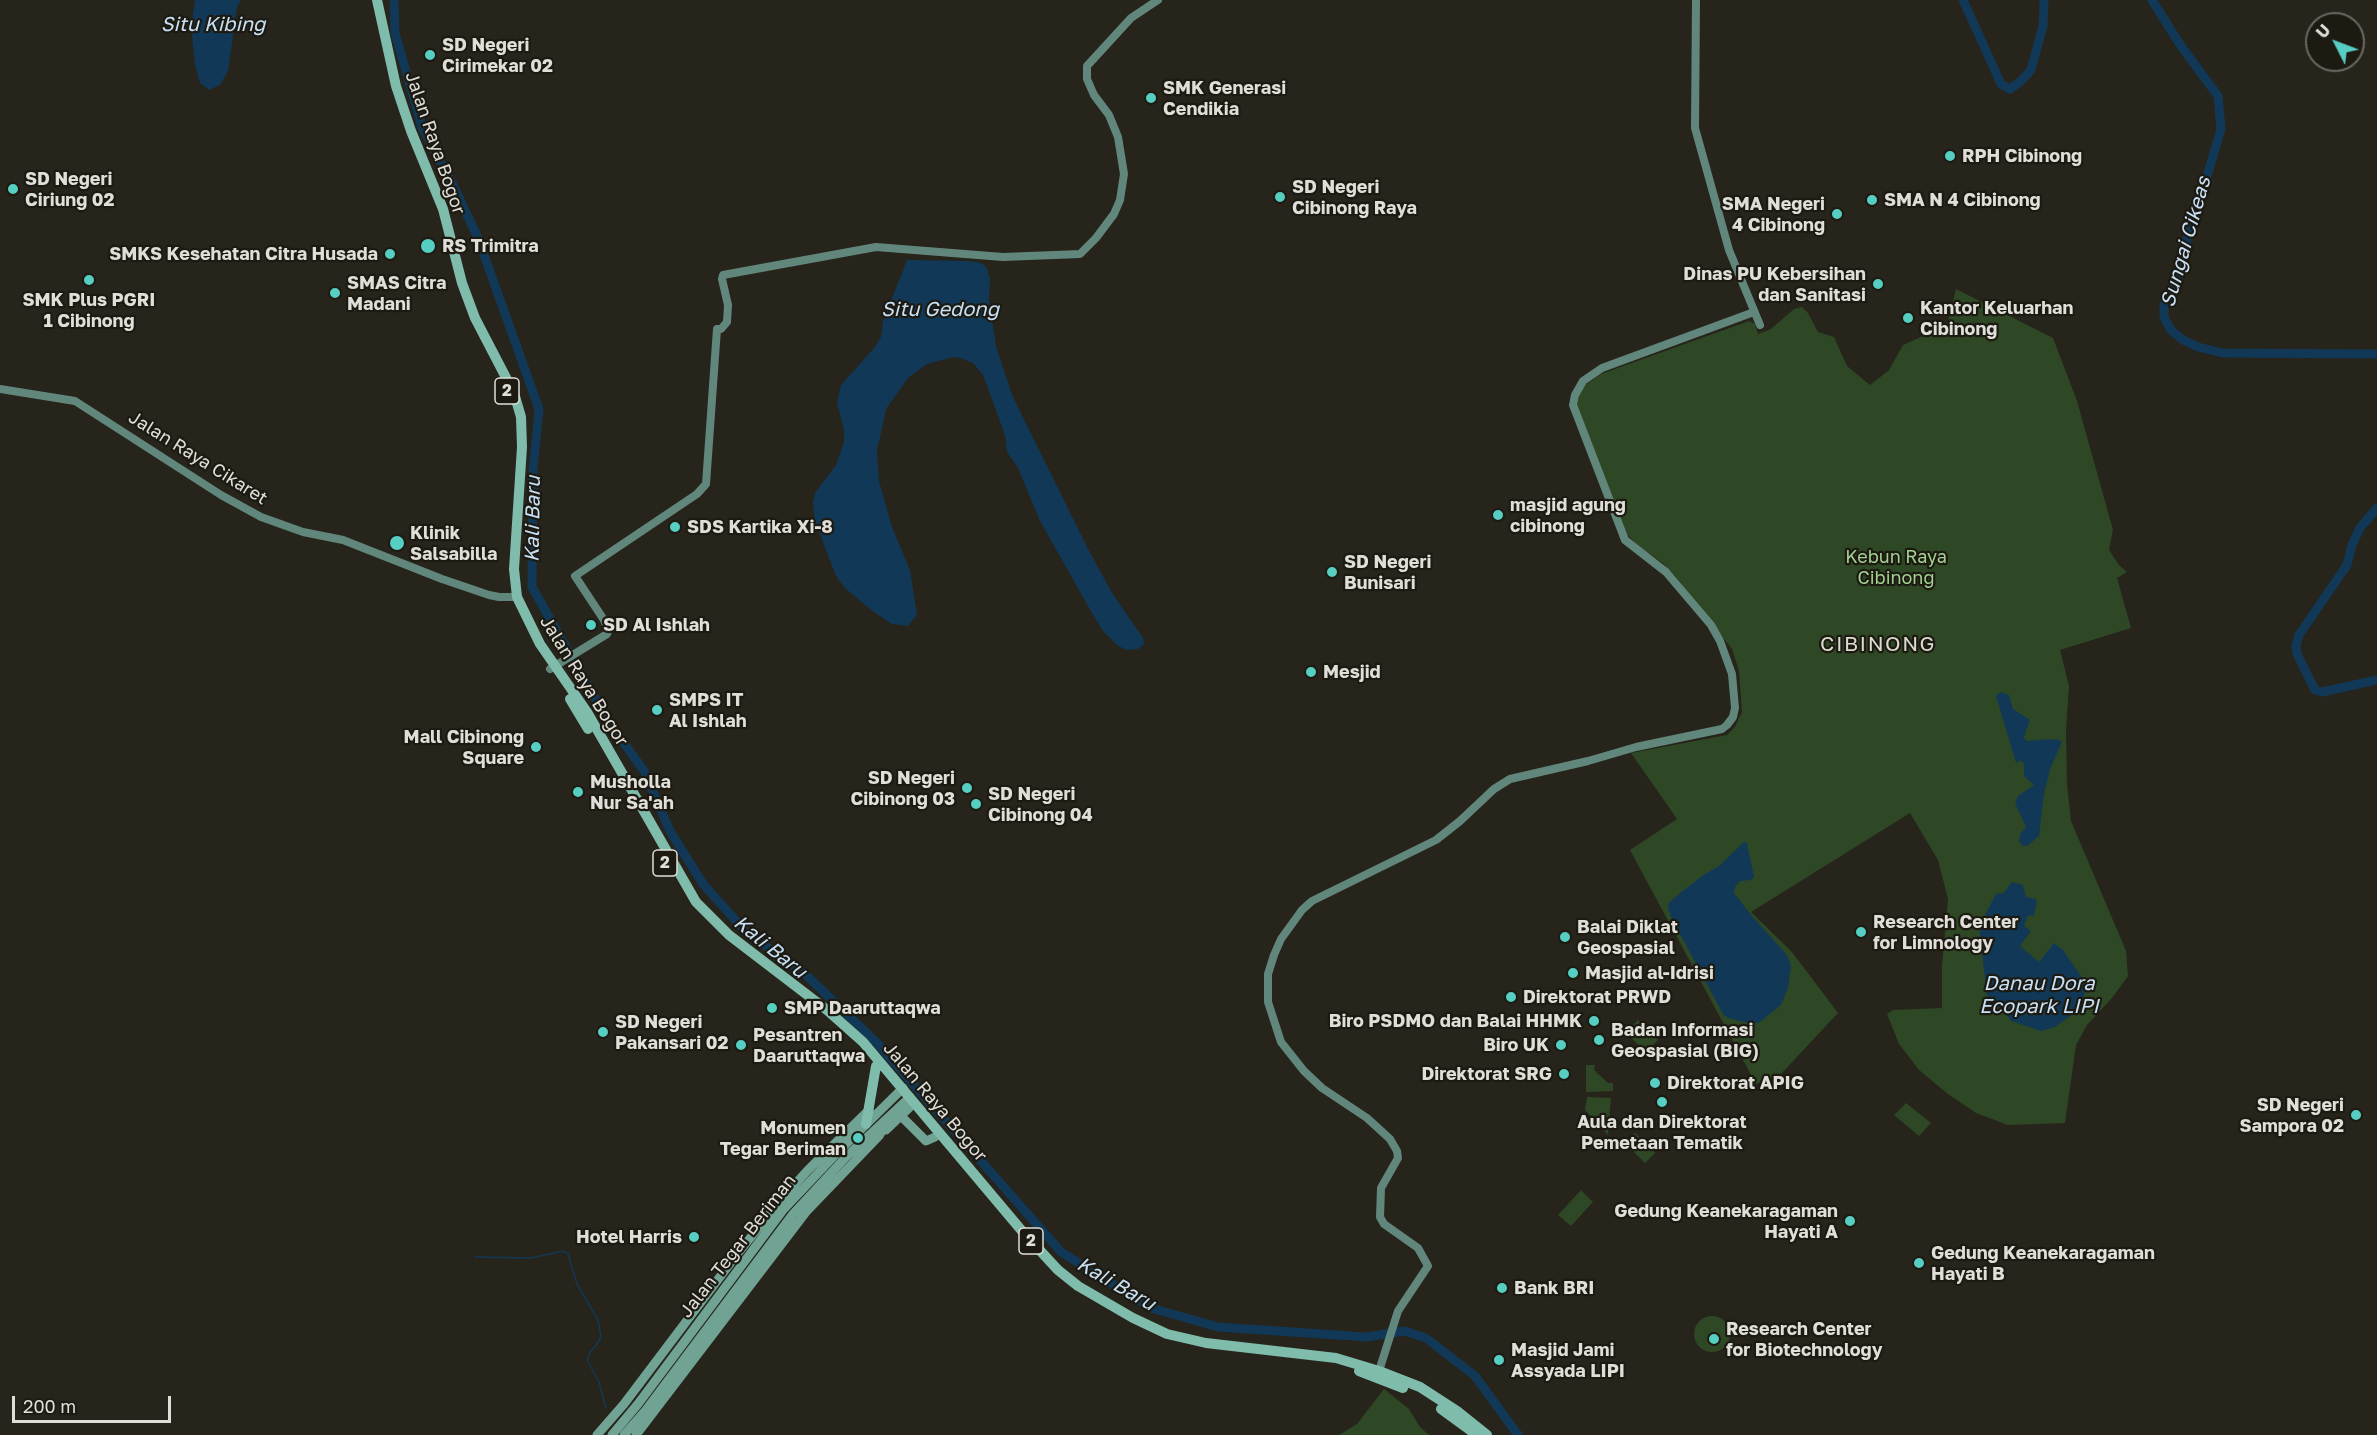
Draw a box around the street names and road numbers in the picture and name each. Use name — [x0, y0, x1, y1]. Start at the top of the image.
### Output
street label: Jalan Raya Bogor — [400, 69, 470, 217]
road number: 2 — [495, 378, 519, 404]
street label: Jalan Raya Cikaret — [125, 407, 271, 509]
street label: Jalan Raya Bogor — [535, 612, 633, 750]
road number: 2 — [653, 850, 677, 876]
street label: Jalan Raya Bogor — [879, 1038, 991, 1166]
street label: Jalan Tegar Beriman — [675, 1170, 801, 1322]
road number: 2 — [1019, 1228, 1043, 1254]

